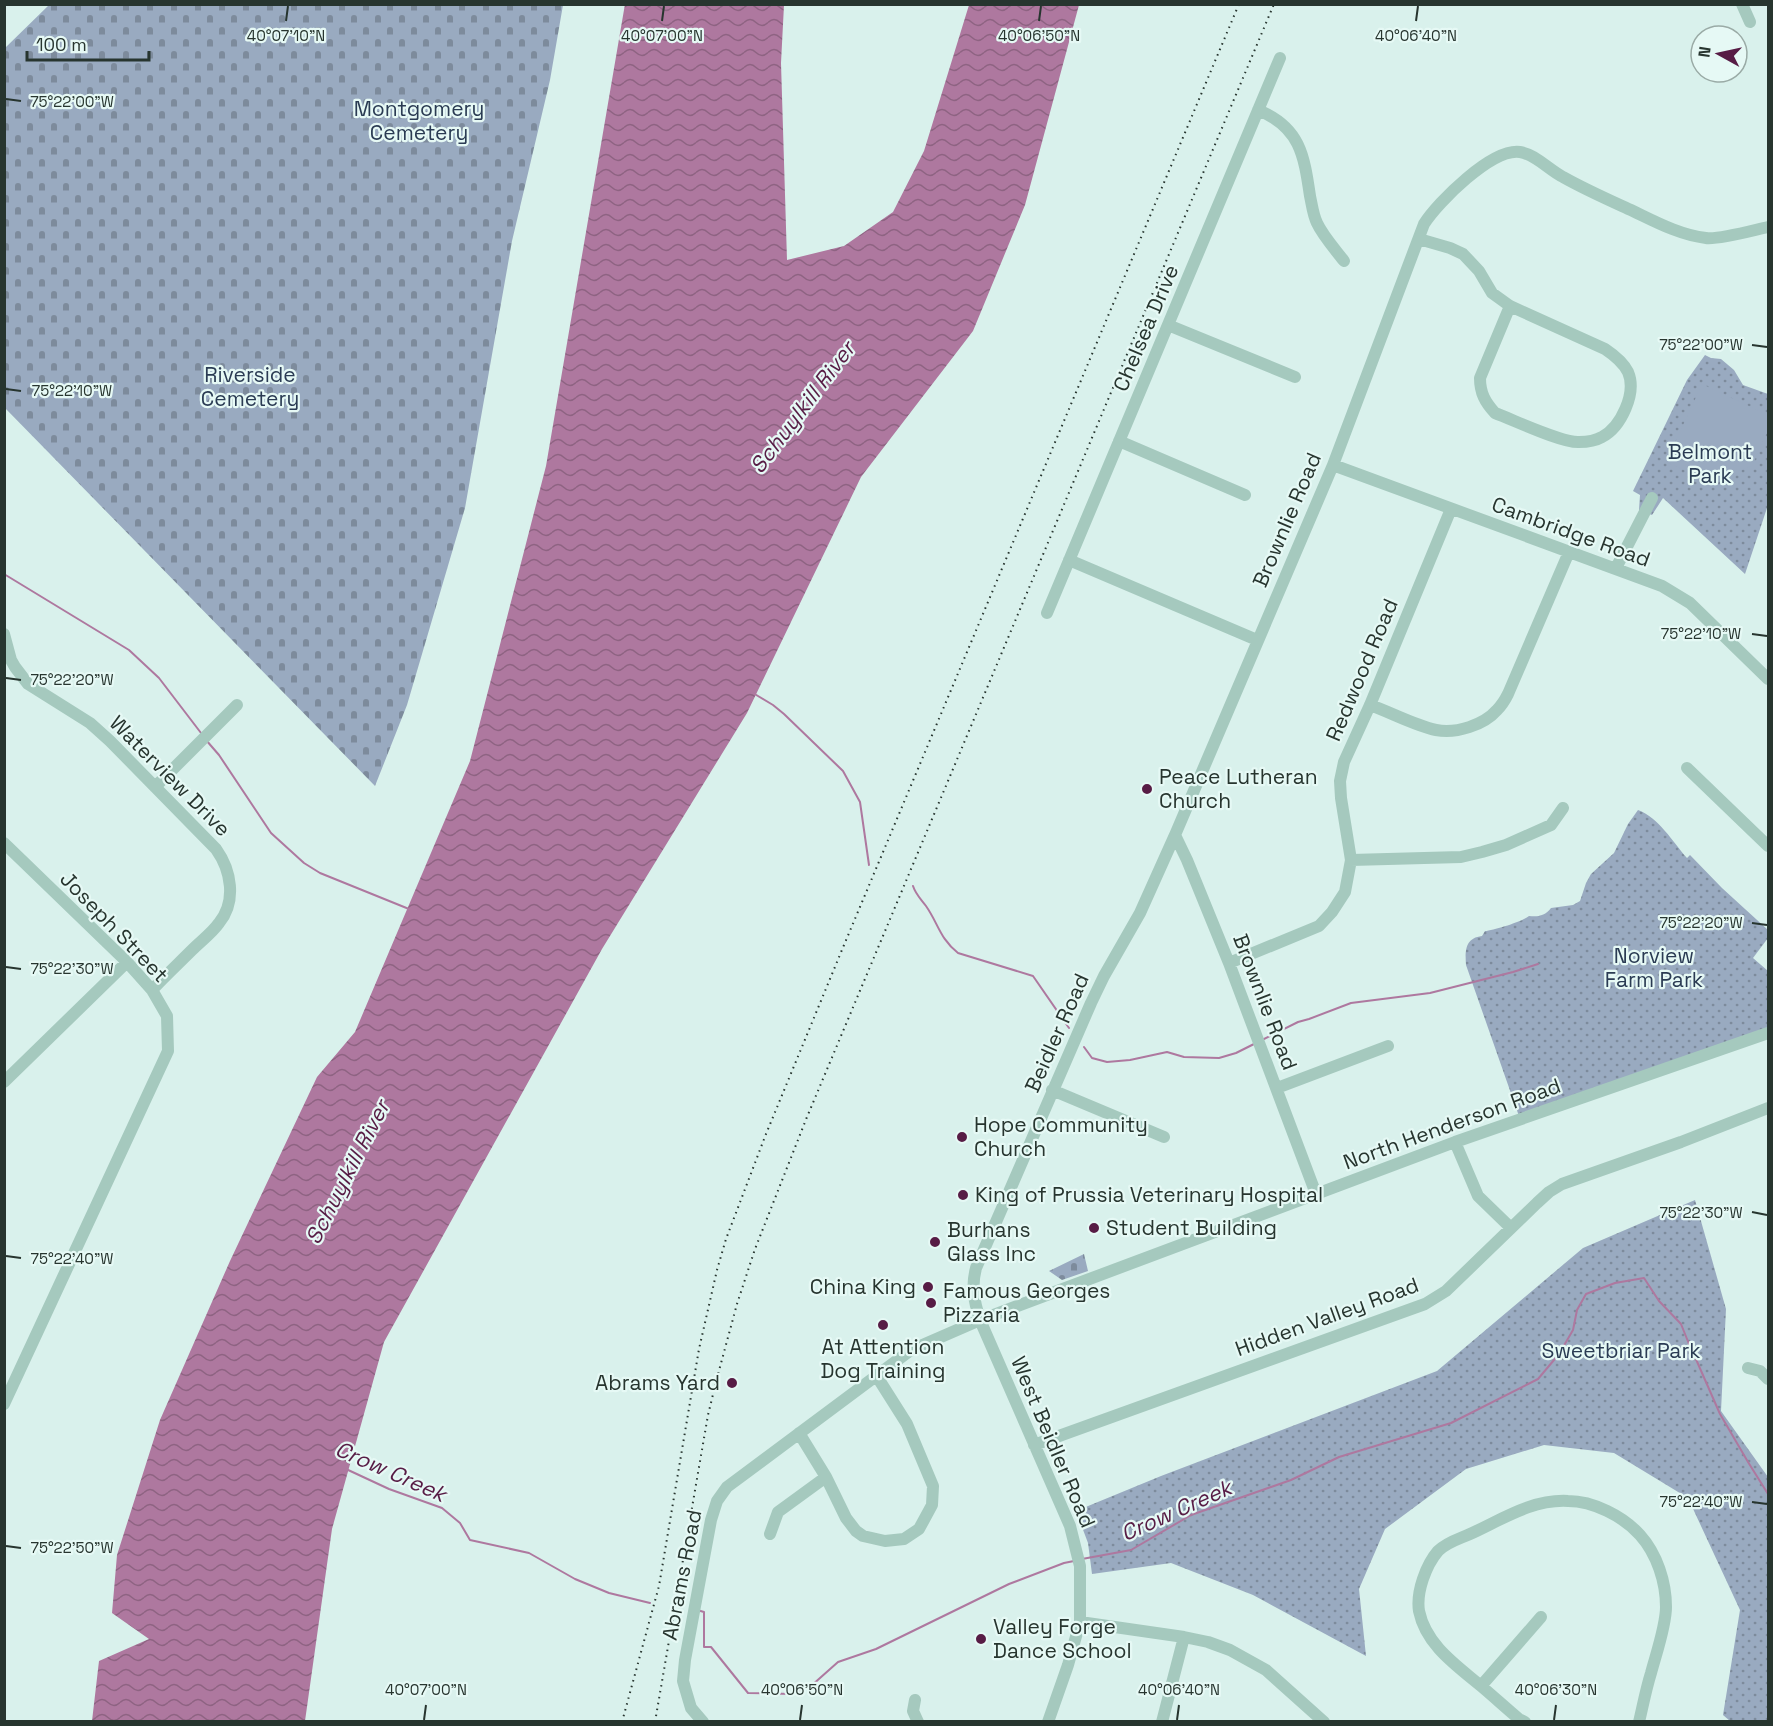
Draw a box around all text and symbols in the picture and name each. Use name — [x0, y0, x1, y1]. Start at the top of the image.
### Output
scale bar — [27, 24, 148, 62]
north arrow — [1689, 24, 1749, 84]
text: 40°07'10"N — [247, 26, 325, 45]
text: 40°07'00"N — [621, 26, 703, 45]
text: 40°06'50"N — [998, 26, 1080, 45]
text: 40°06'40"N — [1375, 26, 1457, 45]
text: 100 m — [36, 33, 87, 56]
text: N — [1693, 45, 1716, 59]
text: 75°22'00"W — [30, 92, 114, 111]
park label: Montgomery Cemetery — [354, 95, 484, 146]
street label: Chelsea Drive — [1107, 260, 1184, 395]
water label: Schuylkill River — [743, 333, 862, 478]
text: 75°22'00"W — [1659, 335, 1743, 354]
park label: Riverside Cemetery — [201, 361, 299, 412]
text: 75°22'10"W — [32, 381, 112, 400]
park label: Belmont Park — [1668, 438, 1752, 489]
street label: Brownlie Road — [1246, 448, 1327, 591]
street label: Cambridge Road — [1488, 490, 1654, 573]
street label: Redwood Road — [1319, 594, 1404, 745]
text: 75°22'10"W — [1661, 624, 1741, 643]
text: 75°22'20"W — [30, 670, 114, 689]
street label: Waterview Drive — [104, 709, 237, 842]
place label: Peace Lutheran Church — [1159, 763, 1318, 814]
marker: Peace Lutheran Church — [1140, 782, 1154, 796]
street label: Joseph Street — [55, 865, 174, 988]
text: 75°22'20"W — [1659, 913, 1743, 932]
street label: Brownlie Road — [1227, 930, 1304, 1074]
park label: Norview Farm Park — [1605, 942, 1703, 993]
text: 75°22'30"W — [30, 959, 114, 978]
street label: Beidler Road — [1018, 969, 1095, 1096]
street label: North Henderson Road — [1339, 1072, 1564, 1175]
water label: Schuylkill River — [299, 1093, 397, 1249]
place label: Hope Community Church — [974, 1111, 1148, 1162]
marker: Hope Community Church — [955, 1130, 969, 1144]
place label: King of Prussia Veterinary Hospital — [975, 1181, 1323, 1208]
marker: King of Prussia Veterinary Hospital — [956, 1188, 970, 1202]
text: 75°22'30"W — [1659, 1203, 1743, 1222]
place label: Student Building — [1106, 1214, 1277, 1241]
place label: Burhans Glass Inc — [947, 1216, 1036, 1267]
marker: Student Building — [1087, 1221, 1101, 1235]
marker: Burhans Glass Inc — [928, 1235, 942, 1249]
text: 75°22'40"W — [31, 1249, 113, 1268]
street label: Hidden Valley Road — [1231, 1271, 1422, 1362]
place label: China King — [810, 1273, 916, 1300]
place label: Famous Georges Pizzaria — [943, 1277, 1110, 1328]
marker: China King — [921, 1280, 935, 1294]
marker: Famous Georges Pizzaria — [924, 1296, 938, 1310]
marker: At Attention Dog Training — [876, 1318, 890, 1332]
place label: At Attention Dog Training — [820, 1333, 946, 1384]
park label: Sweetbriar Park — [1541, 1337, 1701, 1364]
street label: West Beidler Road — [1005, 1352, 1102, 1532]
place label: Abrams Yard — [595, 1369, 720, 1396]
marker: Abrams Yard — [725, 1376, 739, 1390]
water label: Crow Creek — [331, 1434, 453, 1509]
water label: Crow Creek — [1116, 1472, 1238, 1547]
text: 75°22'40"W — [1660, 1492, 1742, 1511]
street label: Abrams Road — [656, 1507, 707, 1642]
text: 75°22'50"W — [30, 1538, 114, 1557]
place label: Valley Forge Dance School — [993, 1613, 1132, 1664]
marker: Valley Forge Dance School — [974, 1632, 988, 1646]
text: 40°07'00"N — [385, 1680, 467, 1699]
text: 40°06'50"N — [761, 1680, 843, 1699]
text: 40°06'40"N — [1138, 1680, 1220, 1699]
text: 40°06'30"N — [1515, 1680, 1597, 1699]

